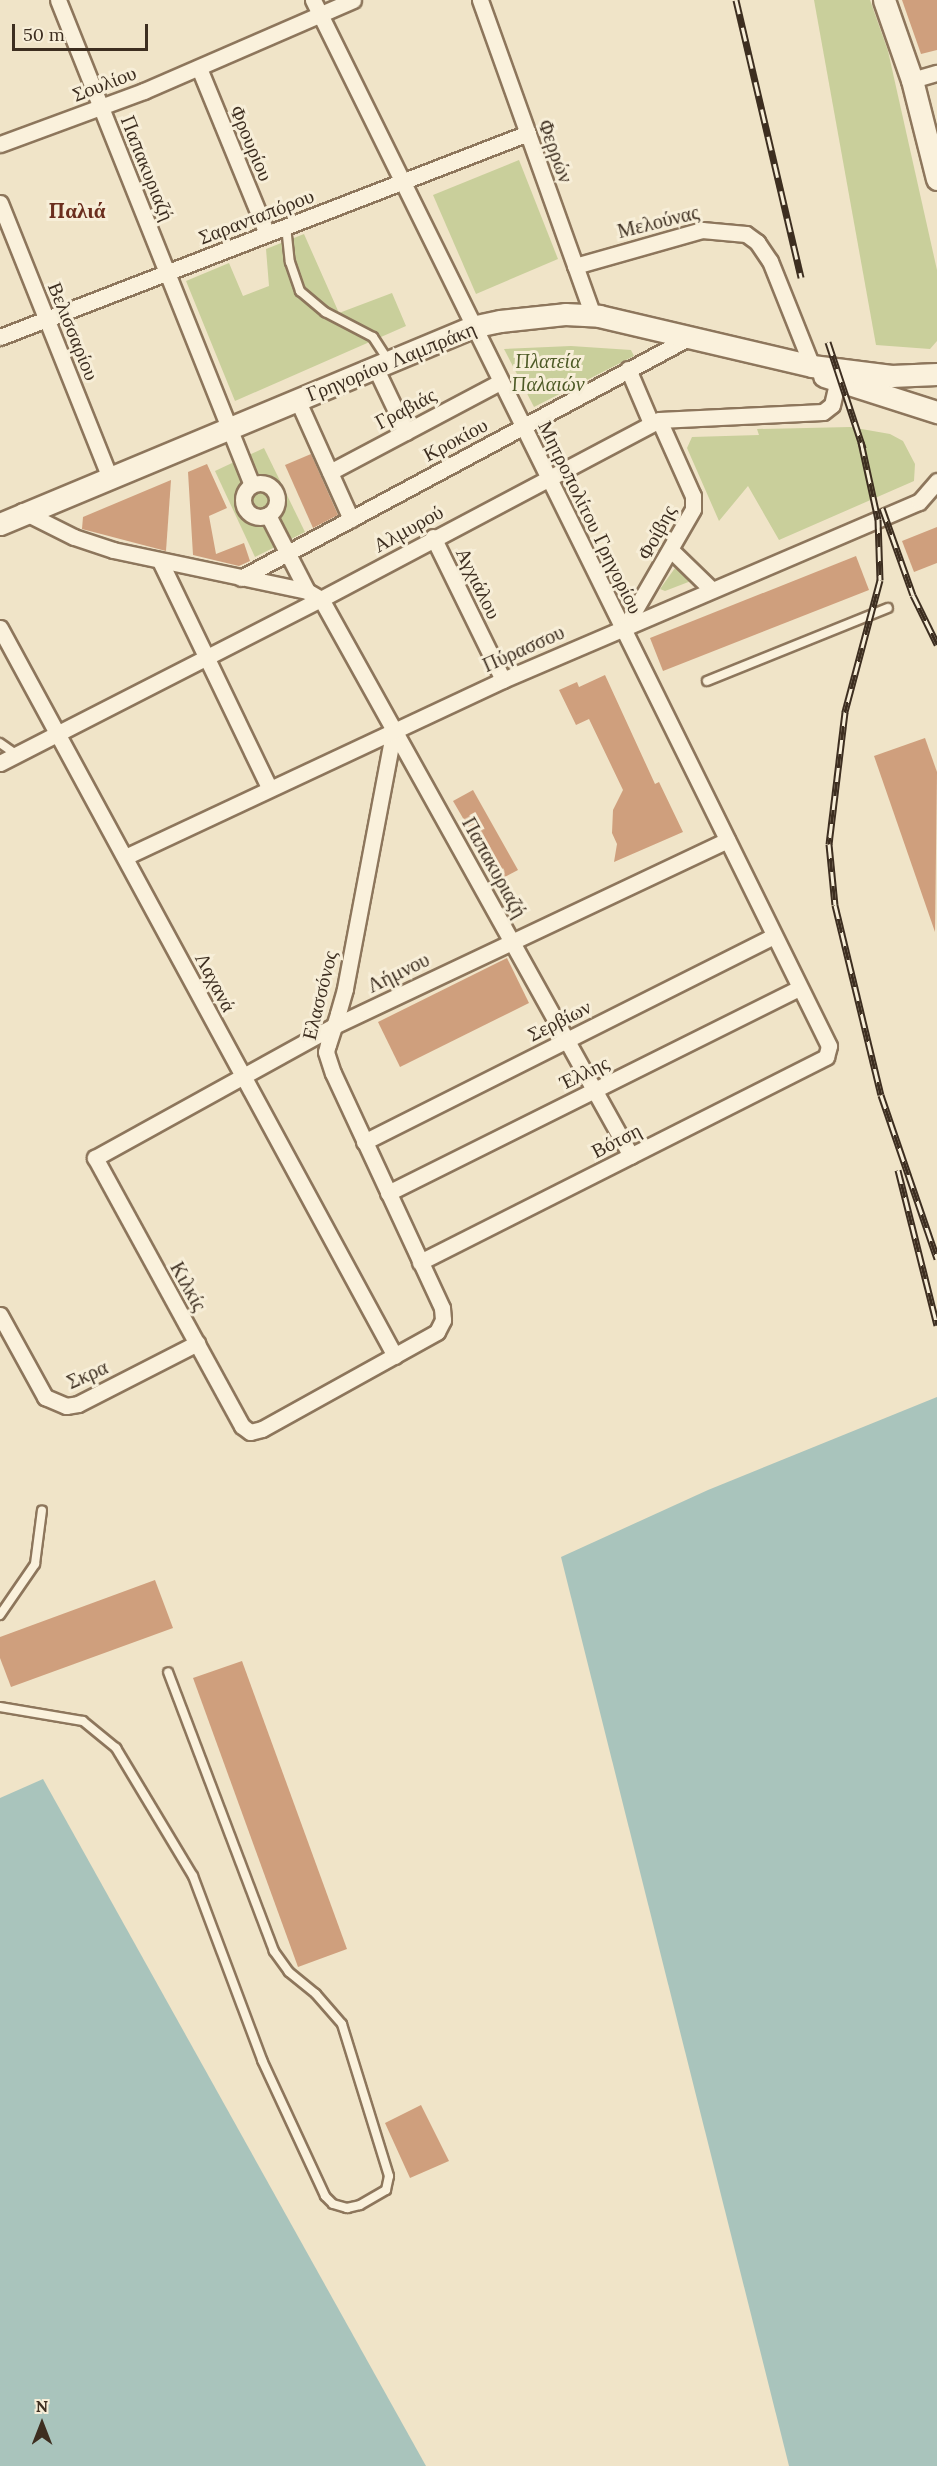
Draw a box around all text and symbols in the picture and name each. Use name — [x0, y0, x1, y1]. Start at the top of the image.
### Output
scale bar — [15, 12, 152, 50]
text: 50 m — [23, 23, 65, 46]
street label: Σουλίου — [69, 60, 139, 106]
street label: Φρουρίου — [225, 102, 279, 184]
street label: Παπακυριαζή — [116, 112, 180, 224]
street label: Φερρών — [534, 116, 578, 186]
street label: Σαρανταπόρου — [195, 183, 317, 249]
district label: Παλιά — [49, 198, 105, 224]
street label: Μελούνας — [615, 199, 701, 243]
street label: Βελισσαρίου — [43, 278, 105, 384]
street label: Γρηγορίου Λαμπράκη — [303, 316, 479, 406]
park label: Πλατεία Παλαιών — [511, 348, 585, 395]
street label: Γραβιάς — [371, 382, 439, 434]
street label: Κροκίου — [419, 412, 491, 466]
street label: Μητροπολίτου Γρηγορίου — [534, 417, 648, 617]
street label: Αλμυρού — [369, 499, 447, 557]
street label: Φοίβης — [632, 501, 680, 563]
street label: Αγχιάλου — [452, 543, 506, 623]
street label: Πύρασσου — [478, 619, 568, 677]
street label: Παπακυριαζή — [457, 812, 533, 922]
street label: Λήμνου — [363, 947, 433, 997]
street label: Λαχανά — [191, 948, 241, 1016]
street label: Ελασσόνος — [296, 948, 342, 1042]
street label: Σερβίων — [523, 994, 595, 1046]
street label: Έλλης — [556, 1050, 612, 1094]
street label: Βότση — [587, 1117, 645, 1163]
street label: Κιλκίς — [166, 1257, 212, 1315]
street label: Σκρα — [63, 1354, 111, 1394]
north arrow — [12, 2394, 72, 2454]
text: N — [36, 2396, 48, 2416]

